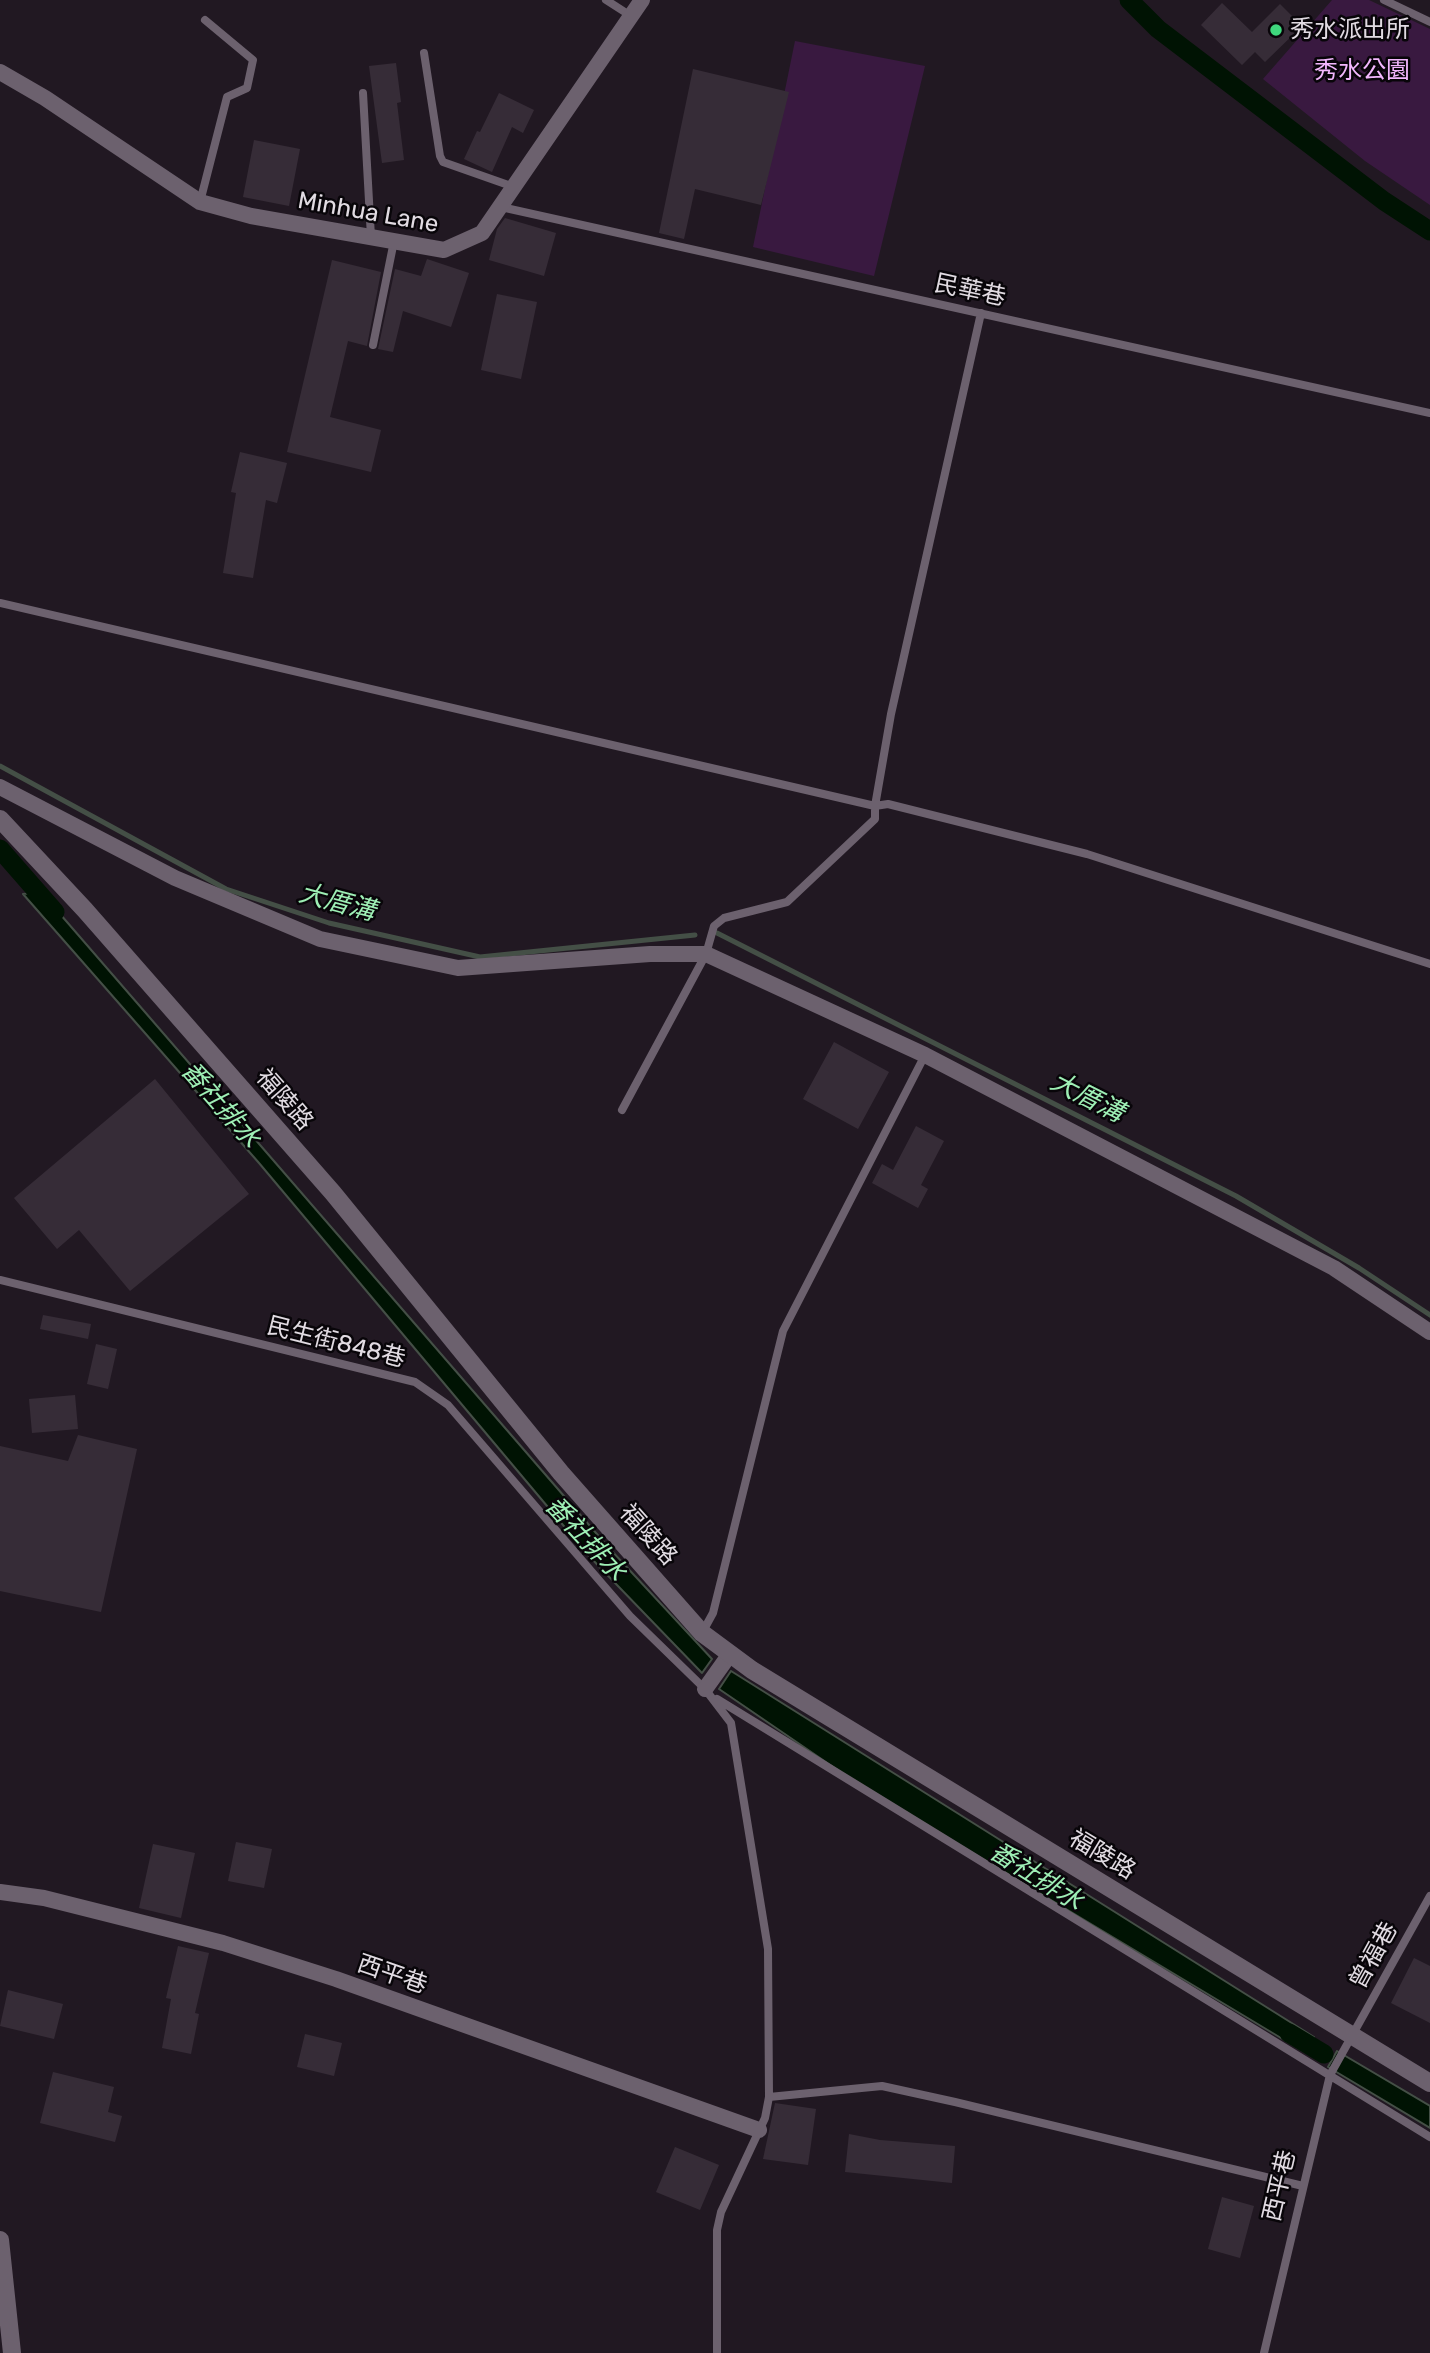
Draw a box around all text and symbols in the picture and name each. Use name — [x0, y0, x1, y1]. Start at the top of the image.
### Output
place label: 秀水派出所 — [1290, 16, 1410, 44]
marker: 秀水派出所 — [1268, 22, 1284, 38]
park label: 秀水公園 — [1314, 57, 1410, 85]
street label: Minhua Lane — [295, 186, 441, 240]
street label: 民華巷 — [932, 269, 1008, 313]
water label: 大厝溝 — [295, 878, 379, 928]
water label: 番社排水 — [174, 1056, 266, 1154]
street label: 福陵路 — [250, 1063, 318, 1137]
water label: 大厝溝 — [1045, 1066, 1129, 1130]
street label: 民生街848巷 — [264, 1312, 408, 1374]
water label: 番社排水 — [538, 1490, 632, 1588]
street label: 福陵路 — [613, 1499, 683, 1571]
street label: 福陵路 — [1064, 1824, 1140, 1886]
water label: 番社排水 — [984, 1836, 1088, 1918]
street label: 曾福巷 — [1344, 1918, 1404, 1994]
street label: 西平巷 — [353, 1950, 431, 2000]
street label: 西平巷 — [1258, 2148, 1302, 2224]

